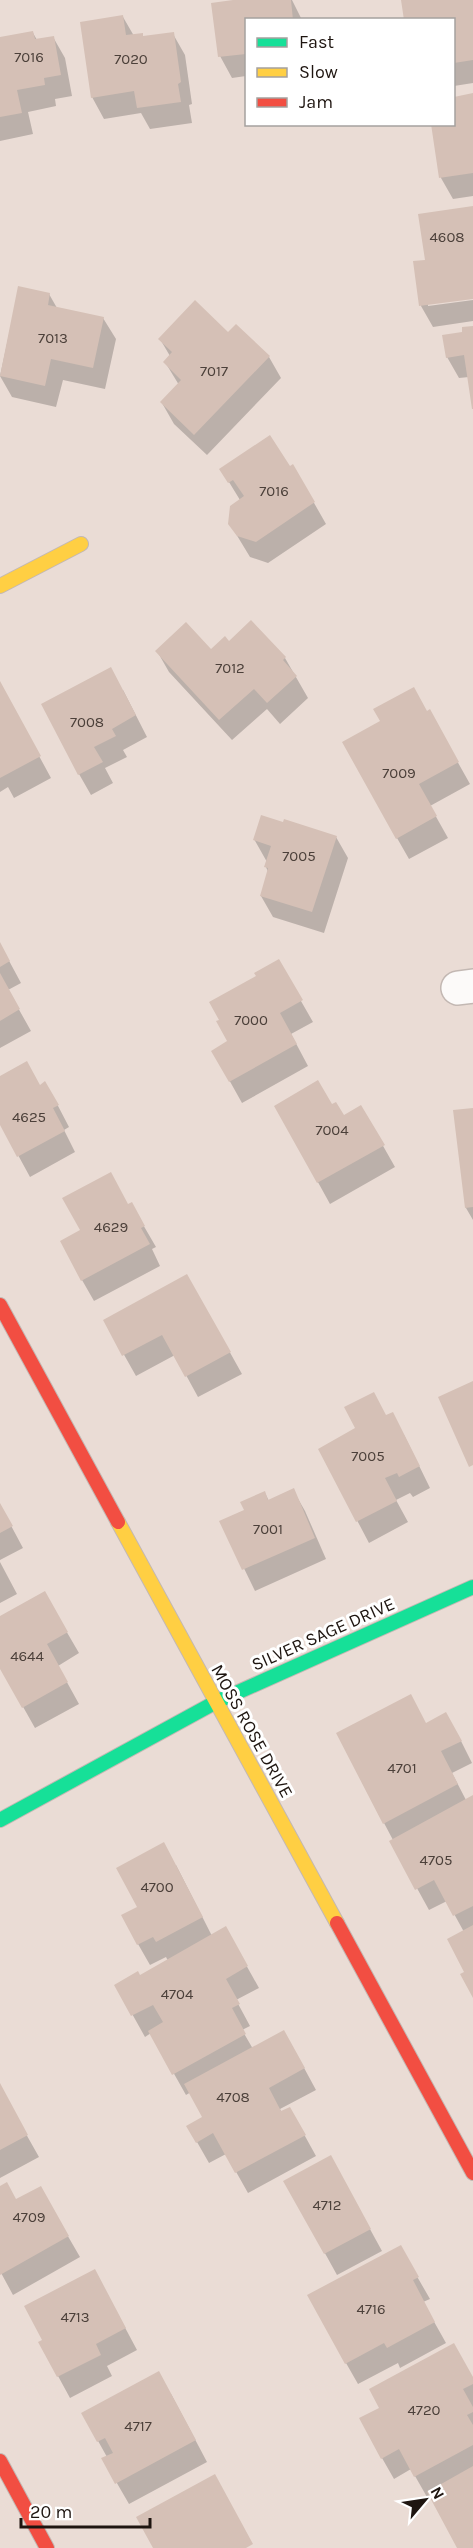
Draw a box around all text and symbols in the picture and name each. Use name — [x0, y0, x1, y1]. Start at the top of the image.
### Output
legend — [245, 18, 455, 126]
text: Fast — [299, 31, 334, 53]
house number: 7016 — [14, 48, 44, 66]
house number: 7020 — [114, 50, 148, 68]
text: Slow — [299, 61, 338, 83]
text: Jam — [299, 91, 333, 113]
house number: 4608 — [429, 228, 465, 246]
house number: 7013 — [38, 329, 68, 347]
house number: 7017 — [200, 362, 228, 380]
house number: 7016 — [259, 482, 289, 500]
house number: 7012 — [215, 659, 245, 677]
house number: 7008 — [70, 713, 104, 731]
house number: 7009 — [382, 764, 416, 782]
house number: 7005 — [282, 847, 316, 865]
house number: 7000 — [234, 1011, 268, 1029]
house number: 4625 — [12, 1108, 46, 1126]
house number: 7004 — [315, 1121, 349, 1139]
house number: 4629 — [94, 1218, 128, 1236]
house number: 7005 — [351, 1447, 385, 1465]
house number: 7001 — [253, 1520, 283, 1538]
street label: SILVER SAGE DRIVE — [248, 1593, 398, 1675]
house number: 4644 — [10, 1647, 44, 1665]
street label: MOSS ROSE DRIVE — [206, 1661, 298, 1801]
house number: 4701 — [387, 1759, 417, 1777]
house number: 4705 — [420, 1851, 452, 1869]
house number: 4700 — [140, 1878, 174, 1896]
house number: 4704 — [161, 1985, 194, 2003]
house number: 4708 — [216, 2088, 250, 2106]
house number: 4712 — [312, 2196, 342, 2214]
house number: 4709 — [12, 2208, 46, 2226]
house number: 4716 — [357, 2300, 385, 2318]
house number: 4713 — [60, 2308, 90, 2326]
house number: 4720 — [407, 2401, 441, 2419]
house number: 4717 — [124, 2417, 152, 2435]
north arrow — [395, 2470, 455, 2530]
text: N — [427, 2483, 449, 2503]
scale bar — [21, 2491, 150, 2529]
text: 20 m — [30, 2501, 72, 2523]

